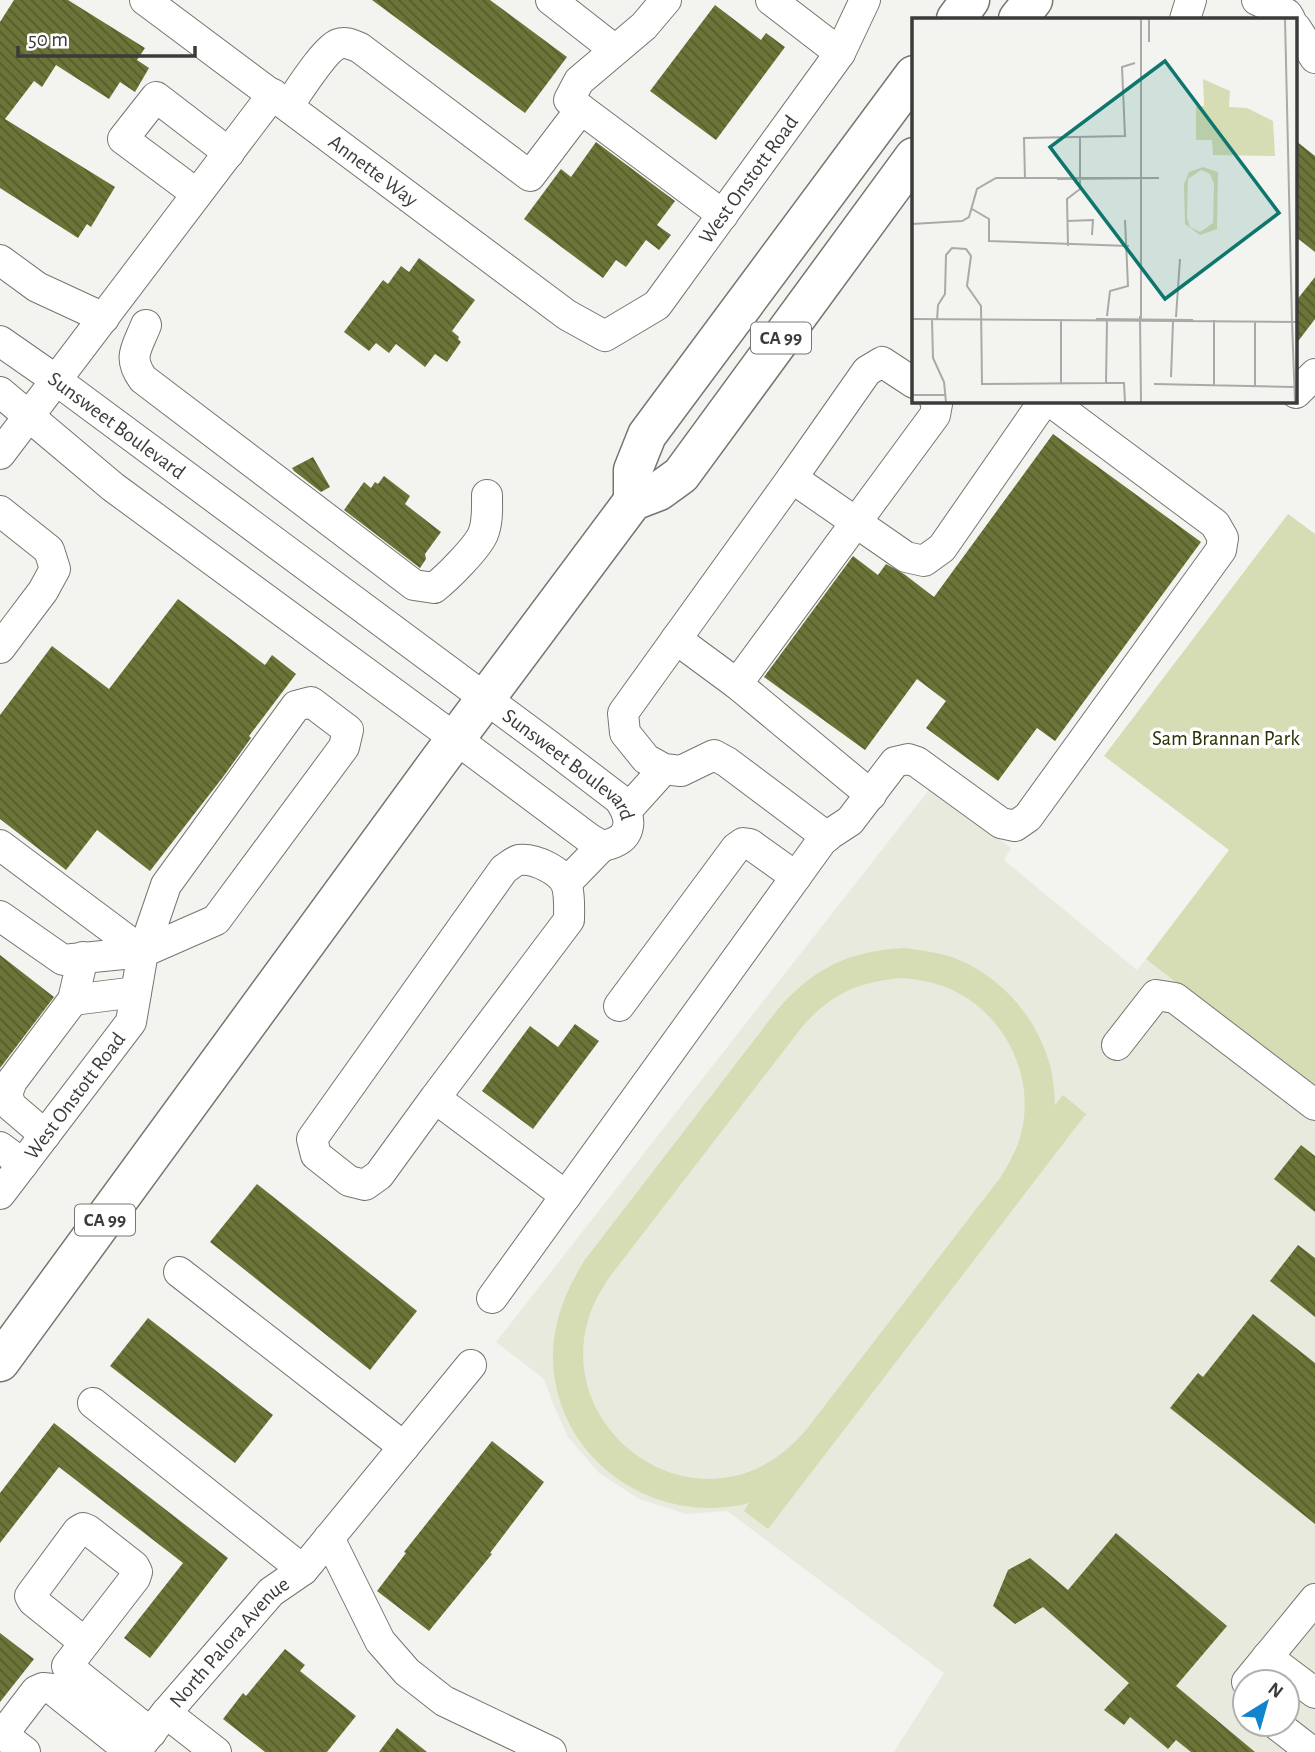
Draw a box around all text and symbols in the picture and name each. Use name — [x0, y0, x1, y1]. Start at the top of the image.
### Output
scale bar — [18, 14, 194, 58]
inset map — [912, 18, 1298, 402]
text: 50 m — [28, 29, 68, 50]
street label: West Onstott Road — [695, 111, 802, 247]
street label: Annette Way — [325, 131, 422, 210]
road number: CA 99 — [751, 322, 811, 354]
street label: Sunsweet Boulevard — [44, 367, 190, 483]
street label: Sunsweet Boulevard — [499, 705, 639, 823]
park label: Sam Brannan Park — [1152, 728, 1300, 749]
street label: West Onstott Road — [21, 1029, 129, 1163]
road number: CA 99 — [75, 1204, 135, 1236]
street label: North Palora Avenue — [165, 1573, 293, 1712]
north arrow — [1231, 1668, 1301, 1738]
text: N — [1264, 1679, 1286, 1702]

